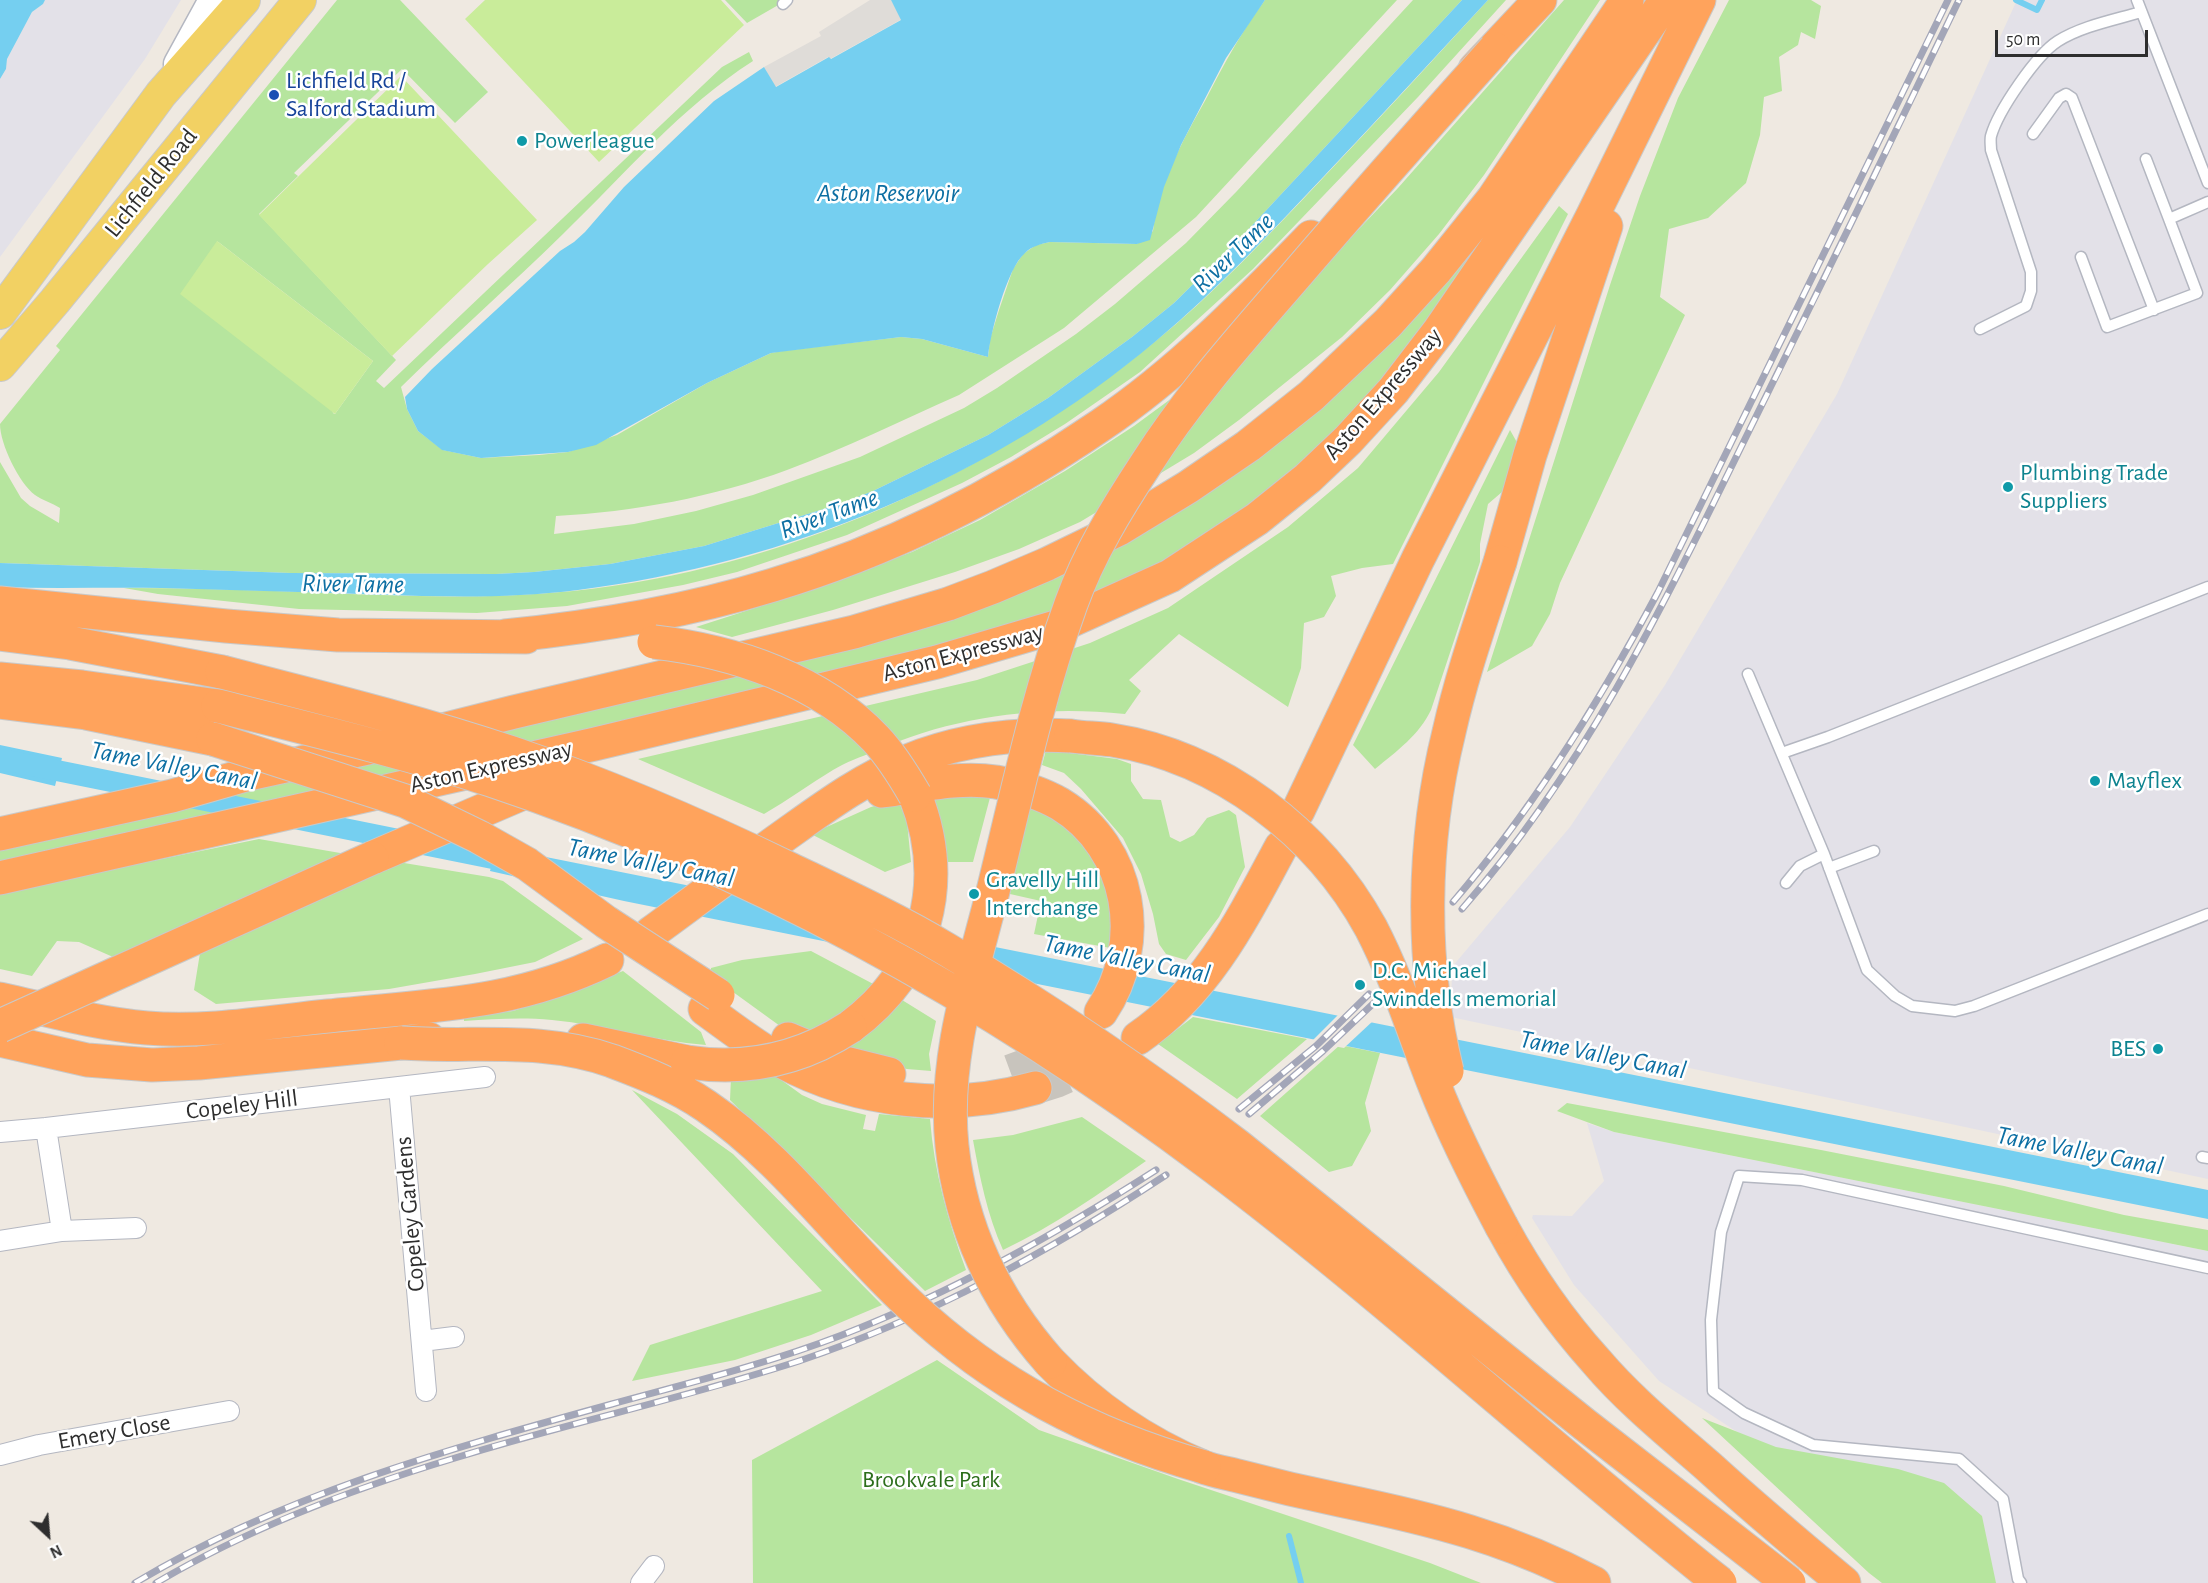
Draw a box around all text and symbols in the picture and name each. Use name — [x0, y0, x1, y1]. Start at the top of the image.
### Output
scale bar — [1998, 18, 2151, 56]
text: 50 m — [2006, 31, 2040, 49]
place label: Lichfield Rd / Salford Stadium — [286, 67, 436, 123]
marker: Lichfield Rd / Salford Stadium — [267, 88, 281, 102]
street label: Lichfield Road — [98, 123, 204, 243]
place label: Powerleague — [534, 127, 655, 155]
marker: Powerleague — [515, 134, 529, 148]
water label: Aston Reservoir — [817, 177, 959, 209]
water label: River Tame — [1185, 206, 1281, 300]
street label: Aston Expressway — [1318, 322, 1448, 466]
place label: Plumbing Trade Suppliers — [2020, 459, 2168, 515]
marker: Plumbing Trade Suppliers — [2001, 480, 2015, 494]
water label: River Tame — [776, 482, 882, 546]
water label: River Tame — [302, 568, 404, 600]
street label: Aston Expressway — [879, 618, 1047, 688]
street label: Aston Expressway — [407, 734, 575, 800]
water label: Tame Valley Canal — [88, 735, 260, 797]
place label: Mayflex — [2107, 767, 2182, 795]
marker: Mayflex — [2088, 774, 2102, 788]
water label: Tame Valley Canal — [565, 832, 737, 894]
place label: Gravelly Hill Interchange — [986, 866, 1099, 922]
marker: Gravelly Hill Interchange — [967, 887, 981, 901]
water label: Tame Valley Canal — [1041, 928, 1213, 990]
place label: D.C. Michael Swindells memorial — [1372, 957, 1557, 1013]
marker: D.C. Michael Swindells memorial — [1353, 978, 1367, 992]
water label: Tame Valley Canal — [1517, 1024, 1689, 1086]
place label: BES — [2110, 1035, 2146, 1063]
marker: BES — [2151, 1042, 2165, 1056]
street label: Copeley Hill — [184, 1084, 300, 1126]
water label: Tame Valley Canal — [1994, 1120, 2166, 1182]
street label: Copeley Gardens — [389, 1135, 431, 1293]
street label: Emery Close — [55, 1408, 173, 1456]
park label: Brookvale Park — [862, 1466, 1000, 1494]
north arrow — [18, 1505, 78, 1565]
text: N — [47, 1542, 64, 1561]

